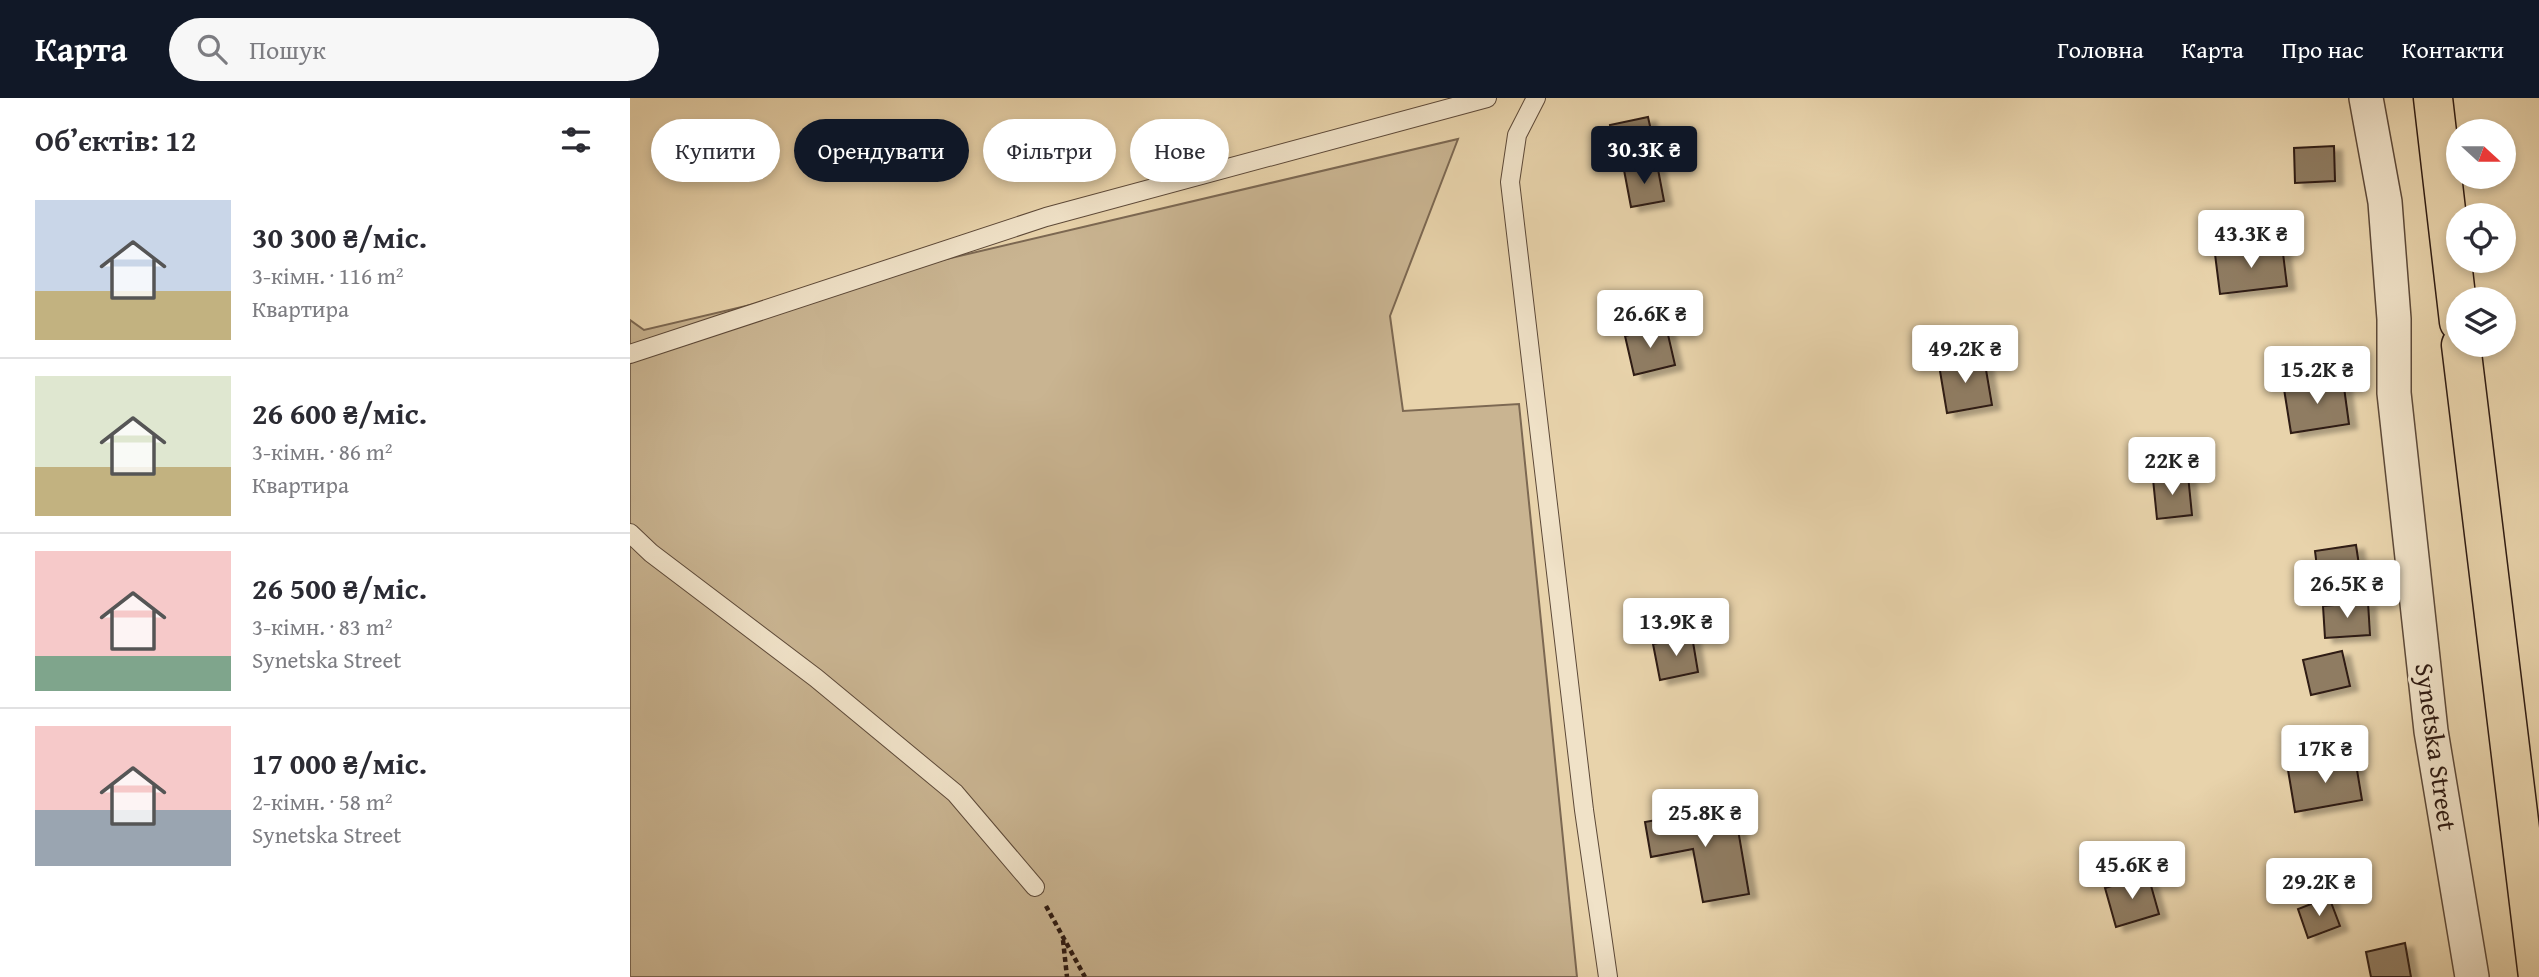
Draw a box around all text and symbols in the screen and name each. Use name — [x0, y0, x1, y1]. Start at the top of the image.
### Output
search box — [169, 18, 659, 81]
text: Карта — [35, 25, 127, 73]
icon: search — [193, 30, 231, 68]
text: Пошук — [249, 30, 326, 69]
text: Головна — [2057, 32, 2144, 67]
text: Карта — [2182, 32, 2244, 67]
text: Про нас — [2282, 32, 2364, 67]
text: Контакти — [2402, 32, 2504, 67]
text: Об’єктів: 12 — [35, 118, 196, 162]
chip: Купити — [651, 119, 780, 182]
chip: Орендувати — [794, 119, 969, 182]
chip: Фільтри — [983, 119, 1116, 182]
chip: Нове — [1130, 119, 1229, 182]
north arrow — [2446, 119, 2516, 189]
map controls — [2446, 119, 2516, 357]
icon: filters — [557, 121, 595, 159]
pin: 30.3K ₴ — [1579, 126, 1709, 186]
text: 30.3K ₴ — [1607, 132, 1681, 165]
button: locate — [2446, 203, 2516, 273]
pin: 43.3K ₴ — [2186, 211, 2316, 270]
text: 30 300 ₴/міс. — [252, 215, 427, 259]
text: 43.3K ₴ — [2214, 216, 2288, 249]
icon: home — [91, 228, 175, 312]
text: 3-кімн. · 116 m² — [252, 259, 404, 292]
button: layers — [2446, 287, 2516, 357]
pin: 26.6K ₴ — [1585, 290, 1715, 350]
text: Квартира — [252, 292, 349, 325]
text: 26.6K ₴ — [1613, 296, 1687, 329]
pin: 49.2K ₴ — [1900, 326, 2030, 385]
text: 49.2K ₴ — [1928, 331, 2002, 364]
pin: 15.2K ₴ — [2252, 346, 2382, 406]
text: 15.2K ₴ — [2280, 352, 2354, 385]
text: 26 600 ₴/міс. — [252, 391, 427, 435]
icon: home — [91, 404, 175, 488]
text: 3-кімн. · 86 m² — [252, 435, 393, 468]
pin: 22K ₴ — [2123, 438, 2221, 497]
text: 22K ₴ — [2144, 443, 2200, 476]
text: Квартира — [252, 468, 349, 501]
pin: 26.5K ₴ — [2282, 560, 2412, 620]
text: 26 500 ₴/міс. — [252, 566, 427, 610]
text: 26.5K ₴ — [2310, 566, 2384, 599]
icon: home — [91, 579, 175, 663]
pin: 13.9K ₴ — [1611, 598, 1741, 658]
text: 13.9K ₴ — [1639, 604, 1713, 637]
text: 3-кімн. · 83 m² — [252, 610, 393, 643]
text: Synetska Street — [252, 643, 401, 676]
street label: Synetska Street — [2405, 661, 2468, 833]
pin: 17K ₴ — [2276, 726, 2374, 785]
text: 17K ₴ — [2297, 731, 2353, 764]
text: 17 000 ₴/міс. — [252, 741, 427, 785]
icon: home — [91, 754, 175, 838]
text: 2-кімн. · 58 m² — [252, 785, 393, 818]
pin: 25.8K ₴ — [1640, 790, 1770, 849]
text: 25.8K ₴ — [1668, 795, 1742, 828]
text: Synetska Street — [252, 818, 401, 851]
pin: 45.6K ₴ — [2067, 842, 2197, 901]
text: 45.6K ₴ — [2095, 847, 2169, 880]
pin: 29.2K ₴ — [2254, 858, 2384, 918]
text: 29.2K ₴ — [2282, 864, 2356, 897]

